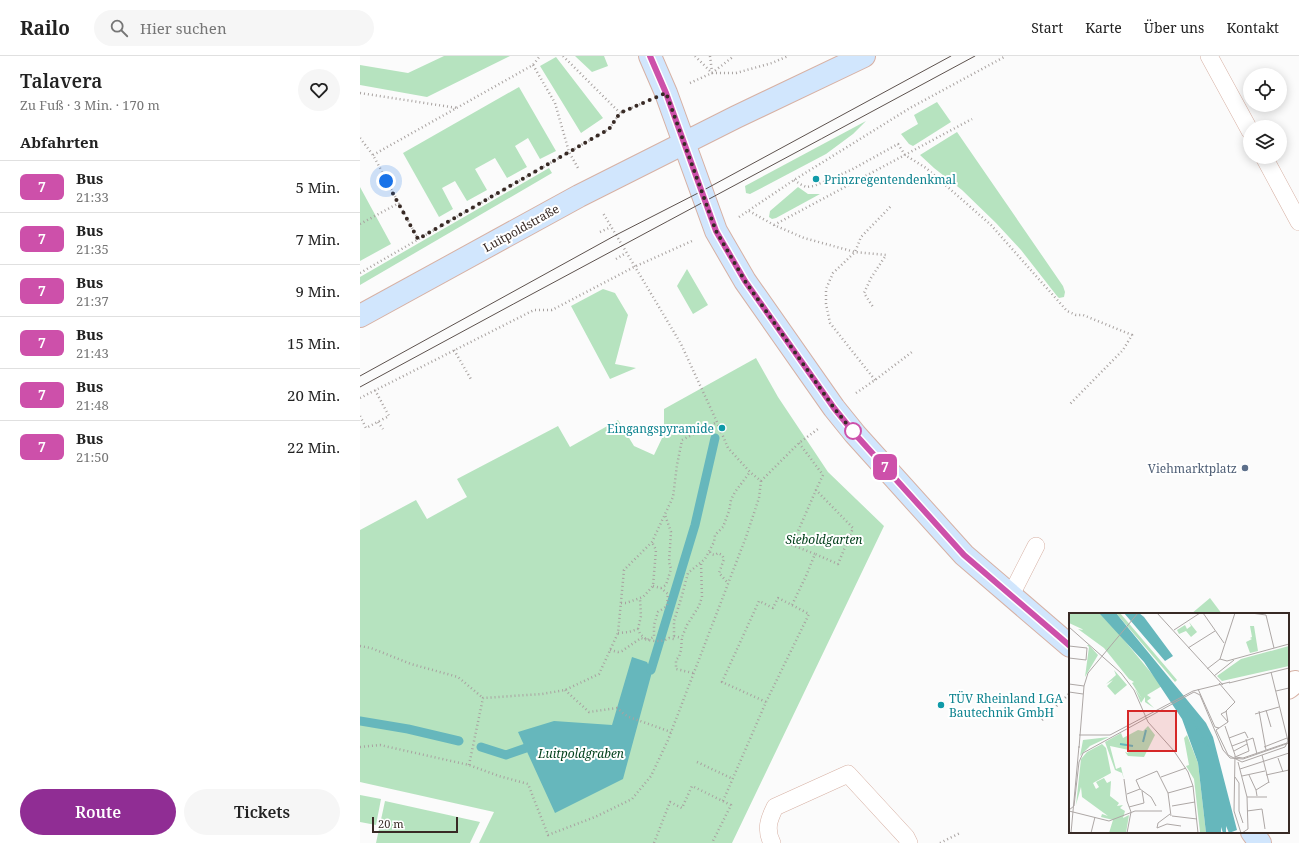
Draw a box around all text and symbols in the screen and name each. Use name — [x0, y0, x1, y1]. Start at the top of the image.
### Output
search box — [94, 10, 374, 46]
text: Railo — [20, 15, 70, 41]
icon: search — [108, 17, 130, 39]
text: Hier suchen — [140, 18, 227, 38]
text: Start — [1031, 18, 1063, 37]
text: Karte — [1085, 18, 1122, 37]
text: Über uns — [1144, 18, 1204, 37]
text: Kontakt — [1226, 18, 1279, 37]
text: Talavera — [20, 68, 102, 94]
map controls — [1243, 68, 1287, 164]
button: locate — [1243, 68, 1287, 112]
button: heart — [298, 69, 340, 111]
text: Zu Fuß · 3 Min. · 170 m — [20, 96, 160, 114]
button: layers — [1243, 120, 1287, 164]
text: Abfahrten — [20, 132, 99, 152]
text: Bus — [76, 168, 103, 188]
your location — [376, 171, 396, 191]
place label: Prinzregentendenkmal — [824, 171, 956, 188]
marker: Prinzregentendenkmal — [811, 174, 821, 184]
text: 7 — [38, 177, 46, 196]
text: 5 Min. — [295, 177, 340, 197]
text: 21:33 — [76, 188, 109, 206]
street label: Luitpoldstraße — [480, 200, 562, 256]
text: Bus — [76, 220, 103, 240]
text: 7 — [38, 229, 46, 248]
text: 7 Min. — [295, 229, 340, 249]
text: 21:35 — [76, 240, 109, 258]
text: Bus — [76, 272, 103, 292]
text: 7 — [38, 281, 46, 300]
text: 9 Min. — [295, 281, 340, 301]
text: 21:37 — [76, 292, 109, 310]
text: Bus — [76, 324, 103, 344]
text: 7 — [38, 333, 46, 352]
text: 15 Min. — [287, 333, 340, 353]
text: 21:43 — [76, 344, 109, 362]
text: Bus — [76, 376, 103, 396]
text: 7 — [38, 385, 46, 404]
text: 20 Min. — [287, 385, 340, 405]
text: 21:48 — [76, 396, 109, 414]
place label: Eingangspyramide — [607, 420, 714, 437]
unlabelled marker — [844, 422, 862, 440]
marker: Eingangspyramide — [717, 423, 727, 433]
text: Bus — [76, 428, 103, 448]
text: 7 — [38, 437, 46, 456]
text: 22 Min. — [287, 437, 340, 457]
text: 21:50 — [76, 448, 109, 466]
line badge: 7 — [872, 454, 898, 480]
text: 7 — [881, 457, 889, 476]
place label: Viehmarktplatz — [1148, 460, 1237, 477]
marker: Viehmarktplatz — [1240, 463, 1250, 473]
park label: Sieboldgarten — [785, 531, 863, 548]
inset map — [1069, 613, 1289, 833]
place label: TÜV Rheinland LGA Bautechnik GmbH — [949, 690, 1063, 721]
marker: TÜV Rheinland LGA Bautechnik GmbH — [936, 700, 946, 710]
park label: Luitpoldgraben — [537, 745, 624, 762]
button: Route — [20, 789, 176, 835]
button: Tickets — [184, 789, 340, 835]
scale bar — [372, 815, 458, 834]
text: 20 m — [378, 816, 404, 831]

